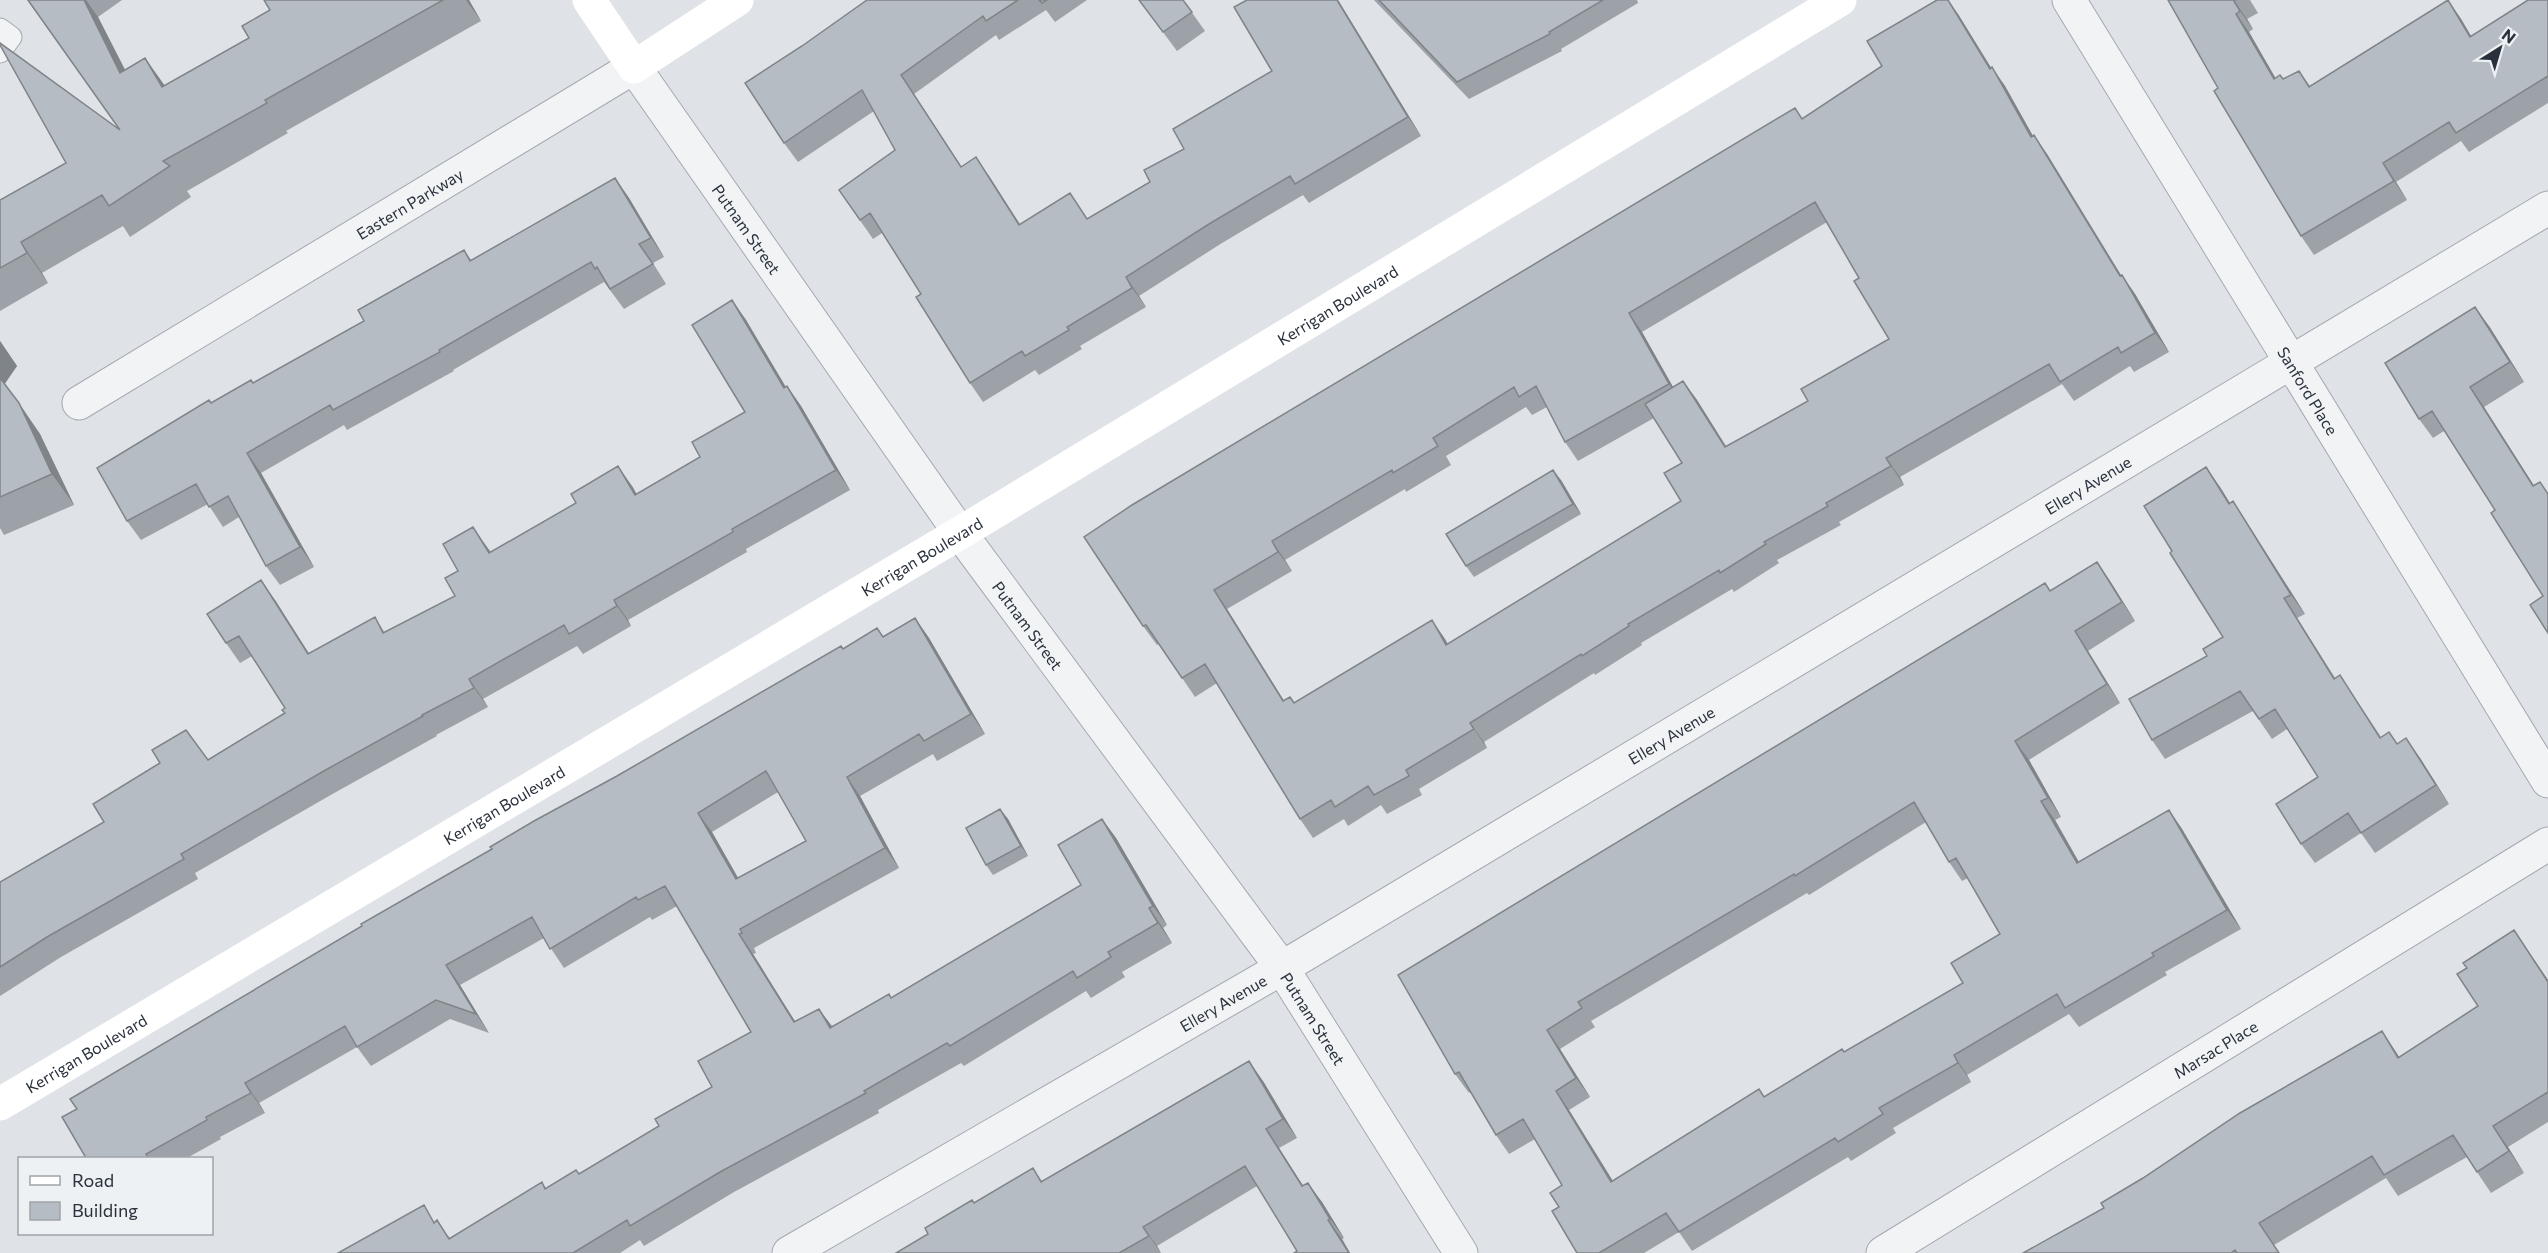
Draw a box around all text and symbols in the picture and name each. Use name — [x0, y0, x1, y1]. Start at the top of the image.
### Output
north arrow — [2470, 18, 2530, 78]
text: N — [2499, 24, 2520, 47]
street label: Eastern Parkway — [352, 164, 466, 243]
street label: Putnam Street — [709, 180, 785, 278]
street label: Kerrigan Boulevard — [1273, 261, 1401, 348]
street label: Sanford Place — [2274, 343, 2343, 438]
street label: Ellery Avenue — [2041, 451, 2134, 518]
street label: Kerrigan Boulevard — [857, 513, 985, 599]
street label: Putnam Street — [989, 577, 1067, 673]
street label: Ellery Avenue — [1624, 701, 1717, 768]
street label: Kerrigan Boulevard — [440, 761, 568, 848]
street label: Putnam Street — [1277, 969, 1350, 1068]
street label: Ellery Avenue — [1176, 970, 1270, 1035]
street label: Kerrigan Boulevard — [22, 1010, 150, 1096]
street label: Marsac Place — [2170, 1016, 2261, 1082]
legend — [18, 1157, 213, 1235]
text: Road — [72, 1169, 114, 1191]
text: Building — [72, 1199, 138, 1221]

